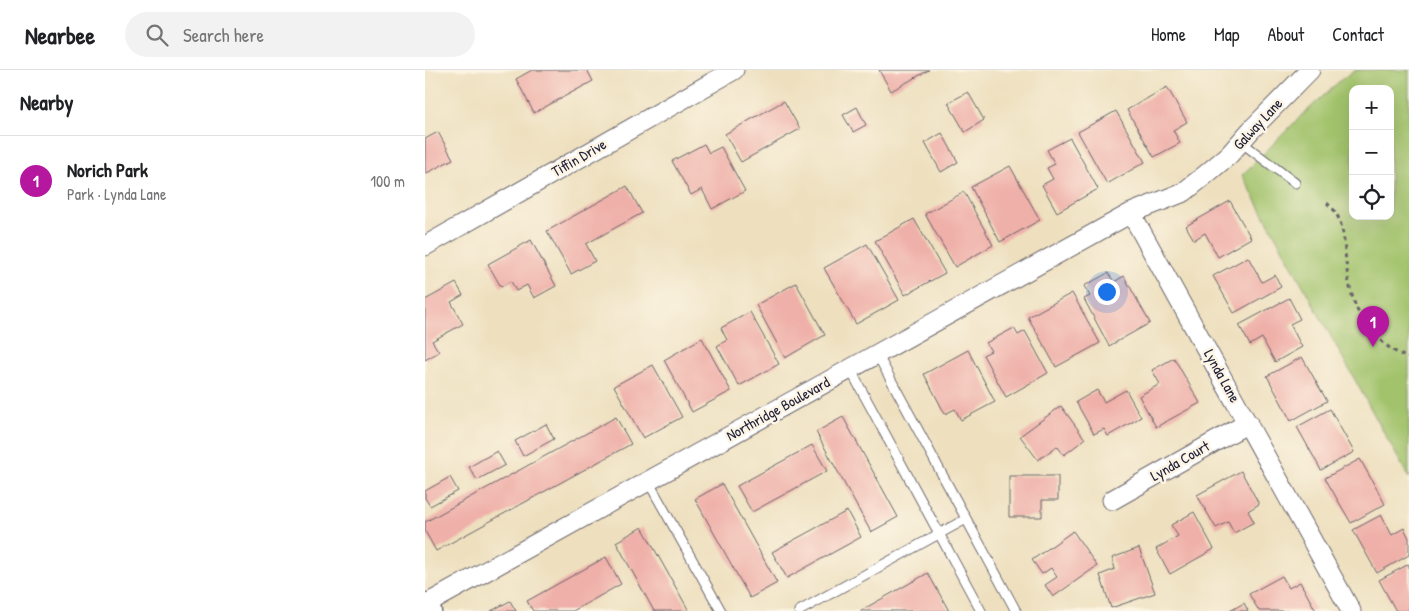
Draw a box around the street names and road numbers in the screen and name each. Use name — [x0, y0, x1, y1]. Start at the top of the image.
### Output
street label: Galway Lane — [1228, 93, 1287, 154]
street label: Tiffin Drive — [547, 133, 610, 182]
street label: Lynda Lane — [1199, 345, 1246, 406]
street label: Northridge Boulevard — [722, 371, 833, 446]
street label: Lynda Court — [1146, 435, 1214, 486]

